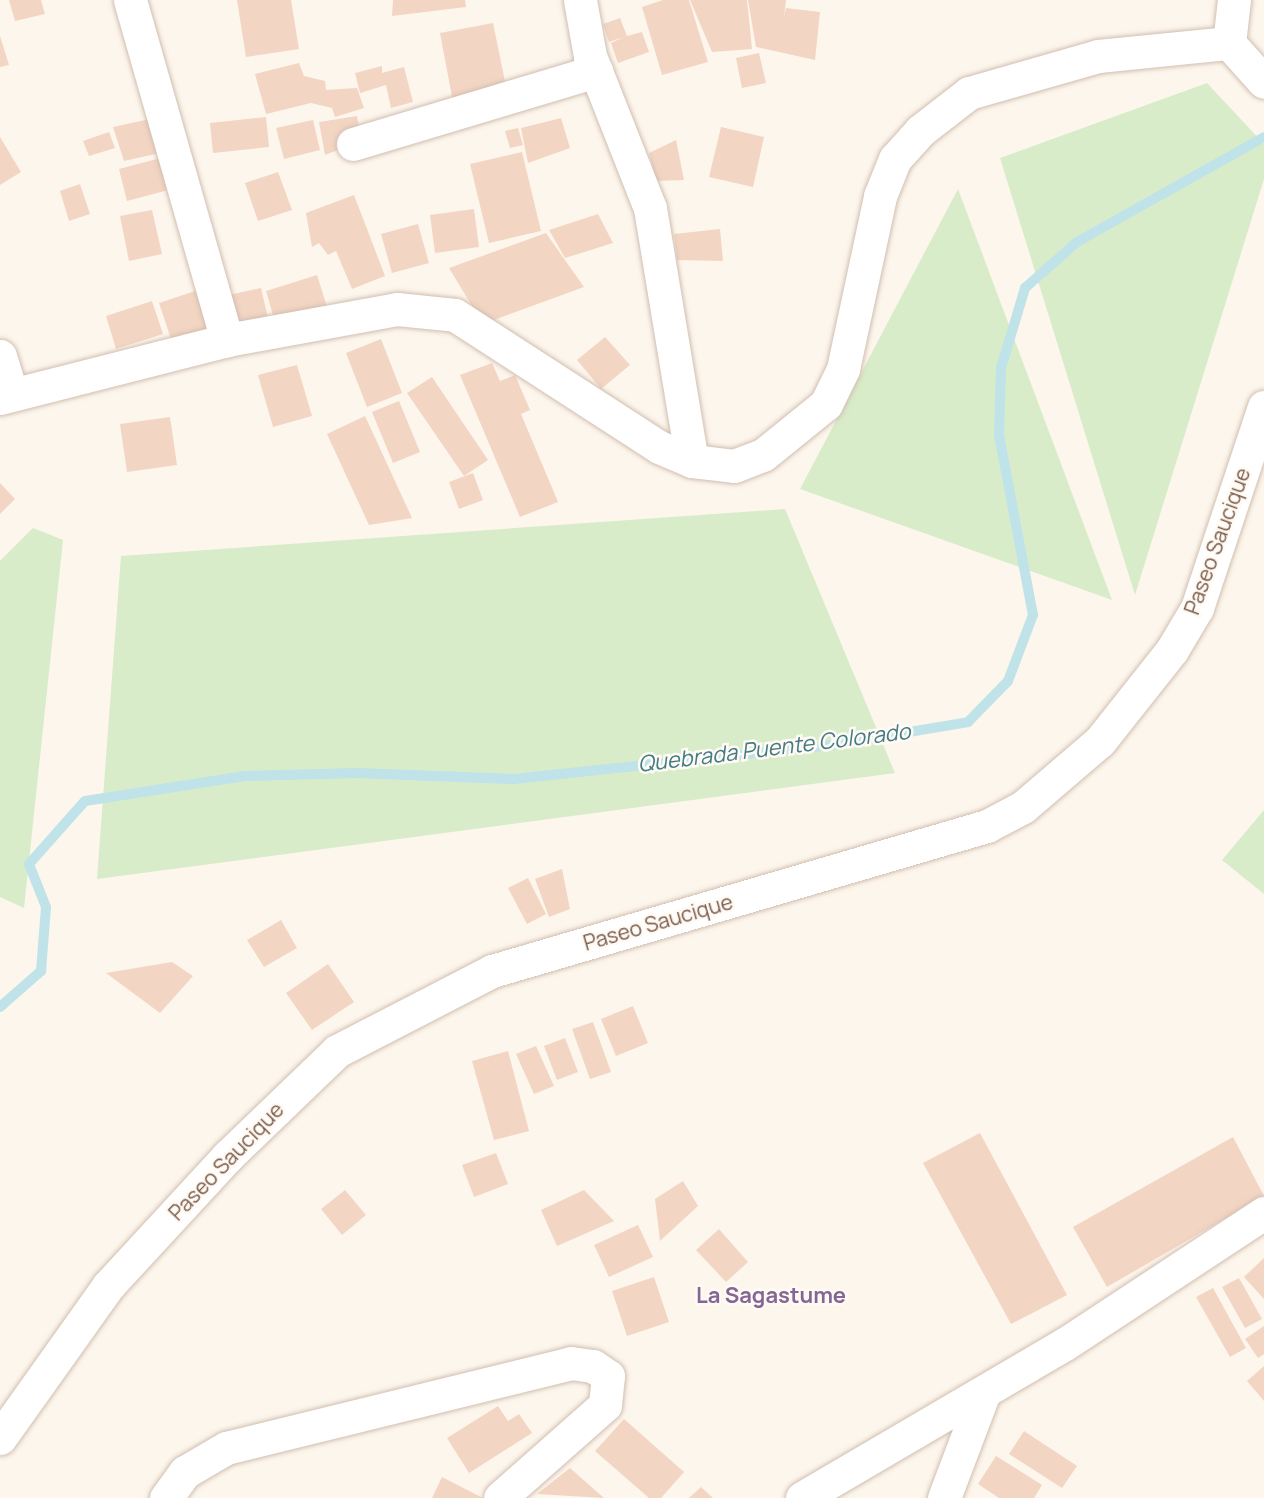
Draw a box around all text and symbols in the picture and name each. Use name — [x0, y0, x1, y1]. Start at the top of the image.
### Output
street label: Paseo Saucique — [1179, 464, 1255, 618]
water label: Quebrada Puente Colorado — [636, 718, 912, 778]
street label: Paseo Saucique — [580, 889, 736, 955]
street label: Paseo Saucique — [163, 1097, 289, 1225]
district label: La Sagastume — [696, 1283, 846, 1309]

